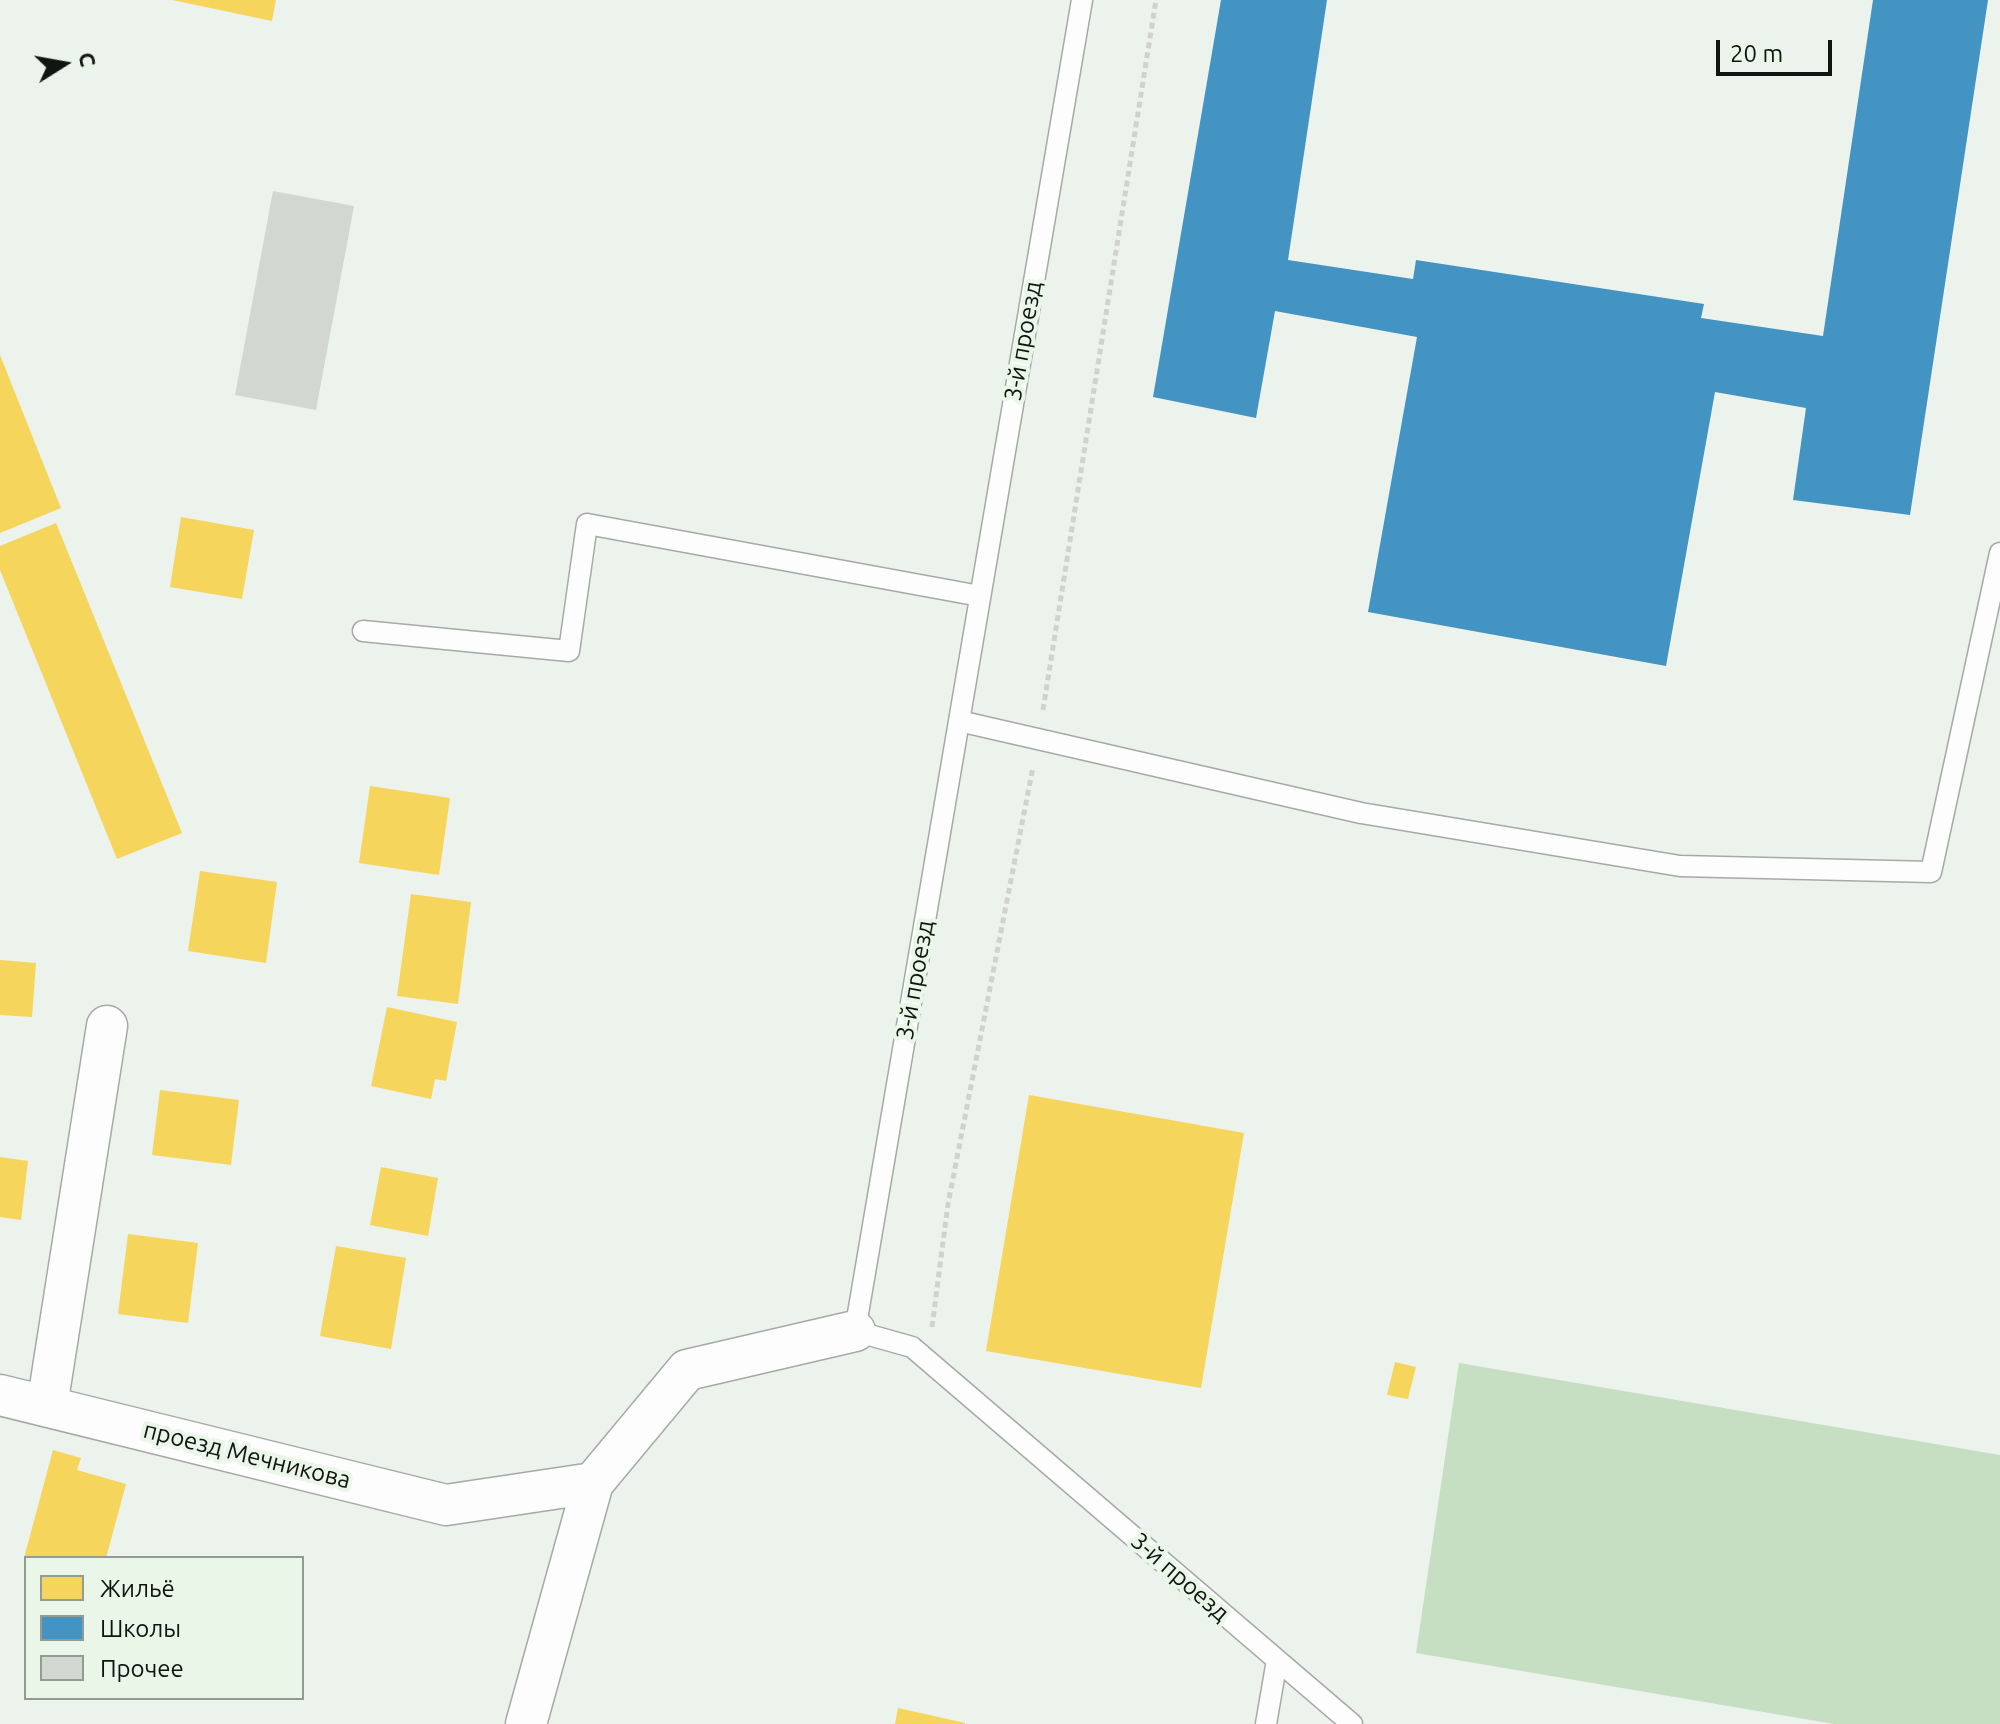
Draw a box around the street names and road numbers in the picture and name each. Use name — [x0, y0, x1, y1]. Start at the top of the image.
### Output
street label: 3-й проезд — [998, 279, 1048, 403]
street label: 3-й проезд — [890, 918, 940, 1042]
street label: проезд Мечникова — [140, 1415, 354, 1495]
street label: 3-й проезд — [1125, 1526, 1235, 1628]

